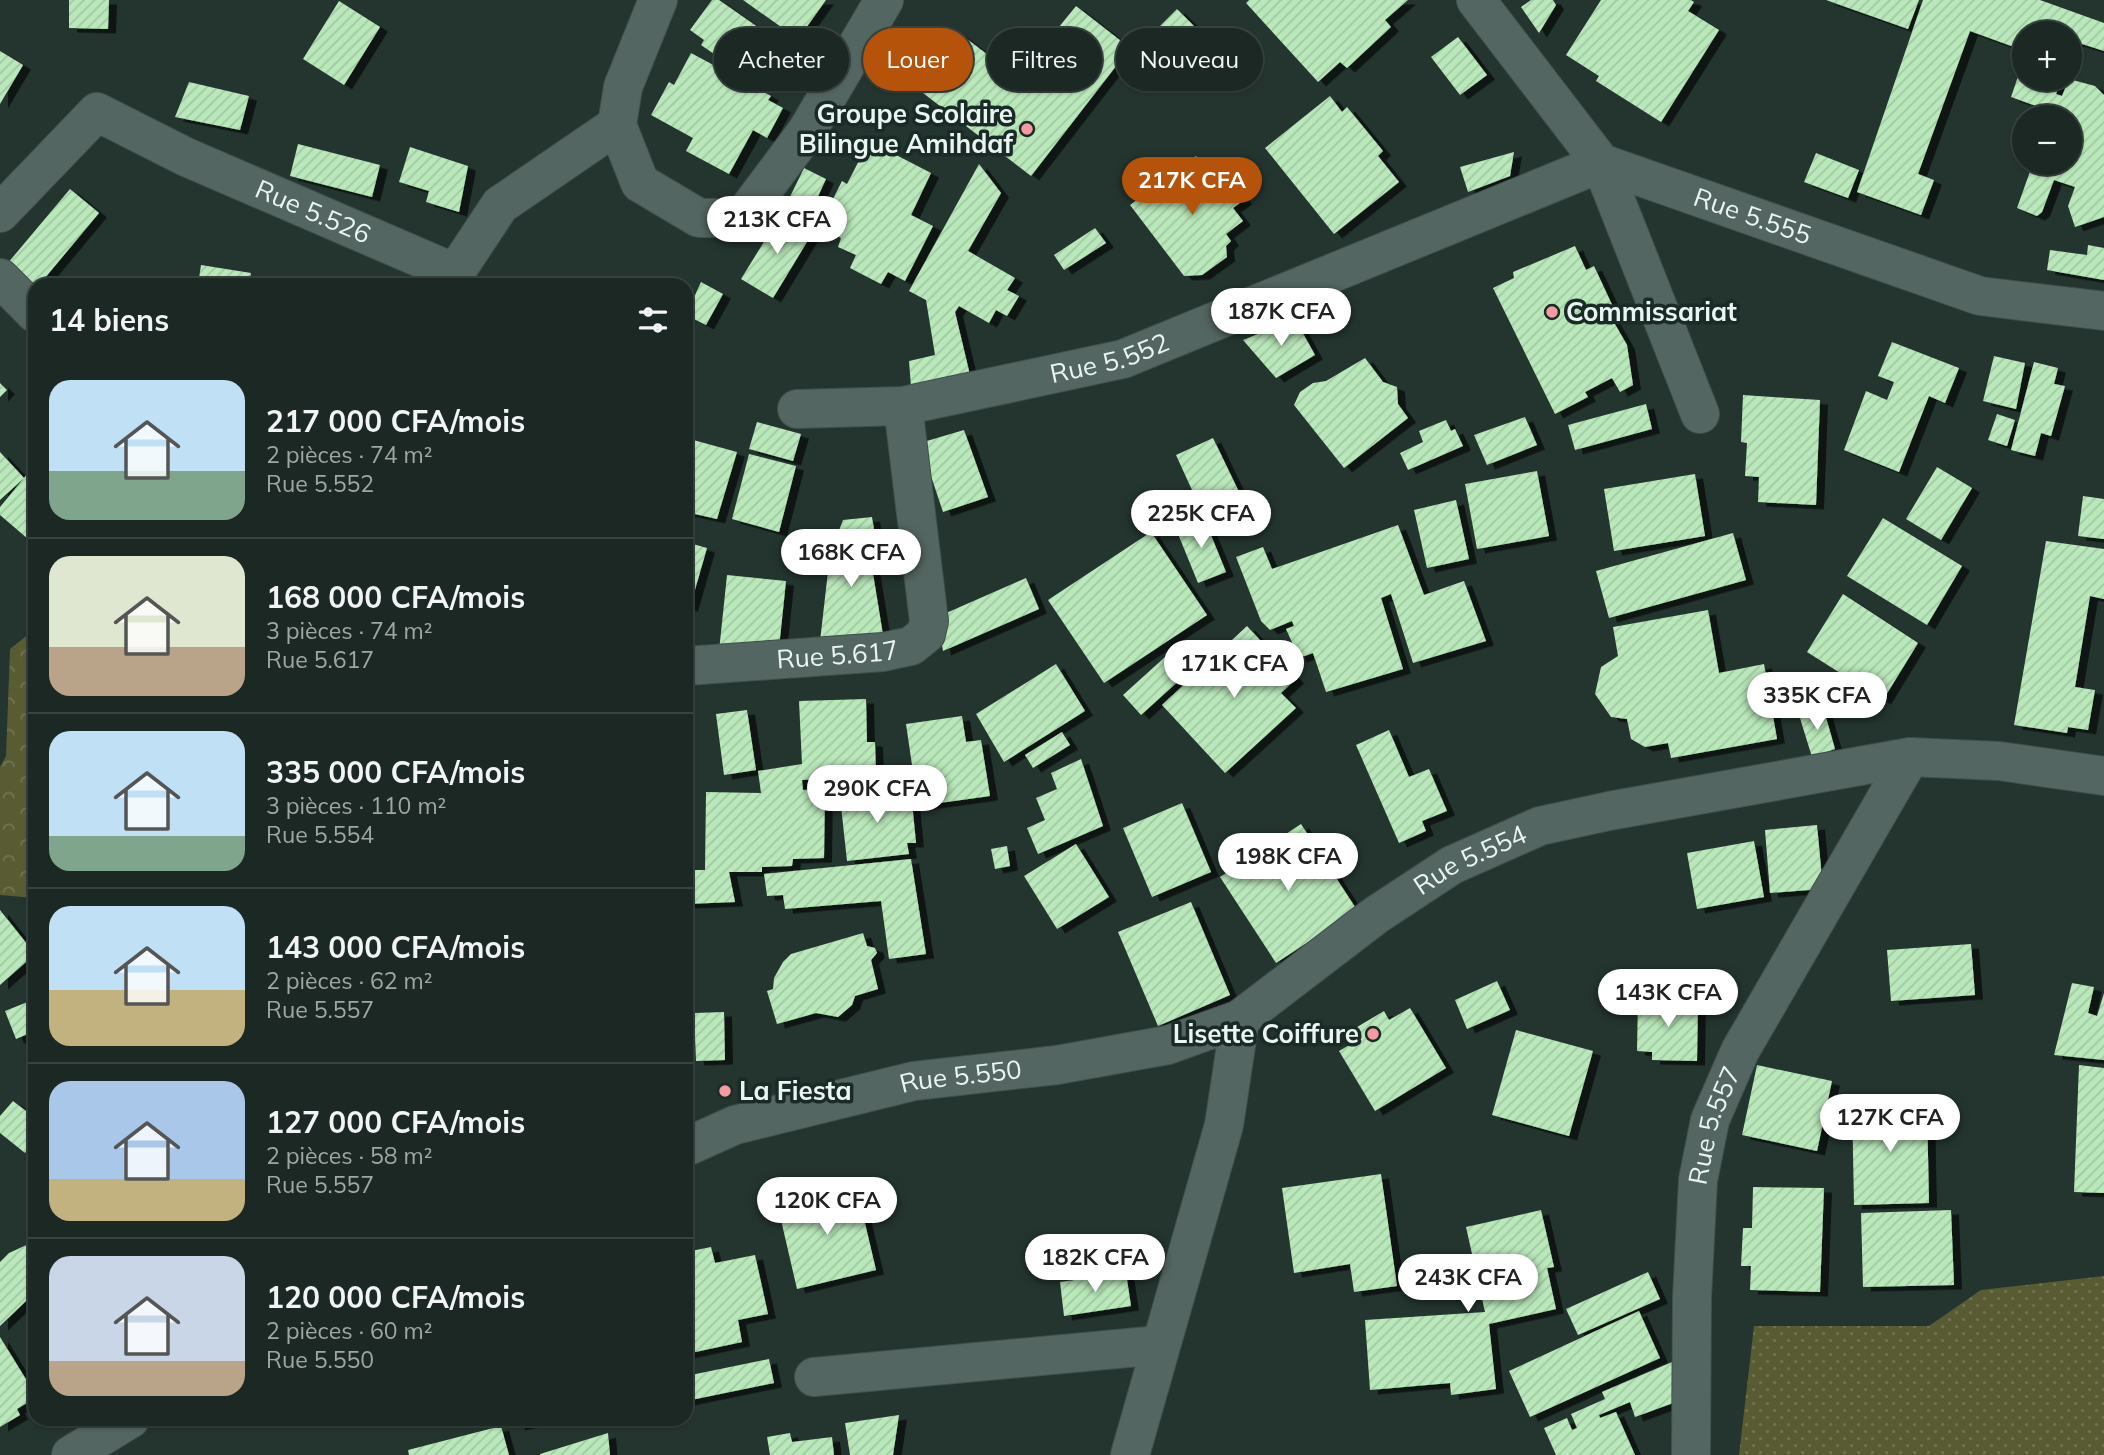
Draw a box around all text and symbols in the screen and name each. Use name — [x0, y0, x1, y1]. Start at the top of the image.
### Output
map controls — [2012, 21, 2082, 175]
button: + — [2012, 21, 2082, 91]
chip: Acheter — [714, 28, 849, 91]
chip: Louer — [863, 28, 973, 91]
chip: Filtres — [987, 28, 1102, 91]
chip: Nouveau — [1116, 28, 1263, 91]
place label: Groupe Scolaire Bilingue Amihdaf — [799, 97, 1013, 160]
button: − — [2012, 105, 2082, 175]
marker: Groupe Scolaire Bilingue Amihdaf — [1019, 121, 1035, 137]
pin: 217K CFA — [1120, 158, 1264, 217]
text: 217K CFA — [1138, 165, 1246, 194]
street label: Rue 5.526 — [250, 172, 376, 251]
street label: Rue 5.555 — [1690, 180, 1816, 252]
pin: 213K CFA — [705, 196, 849, 256]
text: 213K CFA — [723, 204, 831, 233]
pin: 187K CFA — [1209, 288, 1353, 348]
place label: Commissariat — [1566, 295, 1737, 328]
text: 187K CFA — [1227, 296, 1335, 325]
text: 14 biens — [49, 301, 169, 339]
icon: filters — [634, 301, 672, 339]
marker: Commissariat — [1544, 304, 1560, 320]
street label: Rue 5.552 — [1047, 325, 1174, 390]
text: 217 000 CFA/mois — [266, 402, 525, 440]
icon: home — [105, 408, 189, 492]
text: 2 pièces · 74 m² — [266, 440, 433, 469]
text: Rue 5.552 — [266, 469, 374, 498]
pin: 225K CFA — [1129, 490, 1273, 550]
text: 225K CFA — [1147, 498, 1255, 527]
pin: 168K CFA — [779, 530, 923, 589]
text: 168K CFA — [797, 537, 905, 566]
text: 168 000 CFA/mois — [266, 578, 525, 616]
icon: home — [105, 584, 189, 668]
text: 3 pièces · 74 m² — [266, 616, 433, 645]
street label: Rue 5.617 — [775, 632, 902, 676]
pin: 171K CFA — [1162, 640, 1306, 700]
text: Rue 5.617 — [266, 645, 374, 674]
text: 171K CFA — [1180, 648, 1288, 677]
pin: 335K CFA — [1745, 672, 1889, 732]
text: 335K CFA — [1763, 680, 1871, 709]
text: 335 000 CFA/mois — [266, 753, 525, 791]
icon: home — [105, 759, 189, 843]
pin: 290K CFA — [805, 766, 949, 825]
text: 290K CFA — [823, 773, 931, 802]
text: 3 pièces · 110 m² — [266, 791, 446, 820]
street label: Rue 5.554 — [1407, 817, 1531, 902]
text: Rue 5.554 — [266, 820, 374, 849]
pin: 198K CFA — [1216, 834, 1360, 893]
text: 198K CFA — [1234, 841, 1342, 870]
text: 143 000 CFA/mois — [266, 928, 525, 966]
icon: home — [105, 934, 189, 1018]
text: 2 pièces · 62 m² — [266, 966, 433, 995]
pin: 143K CFA — [1596, 970, 1740, 1029]
text: 143K CFA — [1614, 977, 1722, 1006]
text: Rue 5.557 — [266, 995, 374, 1024]
place label: Lisette Coiffure — [1173, 1017, 1359, 1050]
marker: Lisette Coiffure — [1365, 1026, 1381, 1042]
street label: Rue 5.550 — [896, 1052, 1023, 1100]
street label: Rue 5.557 — [1680, 1061, 1747, 1187]
place label: La Fiesta — [739, 1074, 852, 1107]
marker: La Fiesta — [717, 1083, 733, 1099]
pin: 127K CFA — [1818, 1094, 1962, 1154]
text: 127K CFA — [1836, 1102, 1944, 1131]
text: 127 000 CFA/mois — [266, 1103, 525, 1141]
icon: home — [105, 1109, 189, 1193]
text: 2 pièces · 58 m² — [266, 1141, 433, 1170]
text: Rue 5.557 — [266, 1170, 374, 1199]
pin: 120K CFA — [755, 1178, 899, 1237]
text: 120K CFA — [773, 1185, 881, 1214]
pin: 182K CFA — [1023, 1234, 1167, 1294]
text: 182K CFA — [1041, 1242, 1149, 1271]
pin: 243K CFA — [1396, 1254, 1540, 1314]
text: 243K CFA — [1414, 1262, 1522, 1291]
text: 120 000 CFA/mois — [266, 1278, 525, 1316]
icon: home — [105, 1284, 189, 1368]
text: 2 pièces · 60 m² — [266, 1316, 433, 1345]
text: Rue 5.550 — [266, 1345, 374, 1374]

